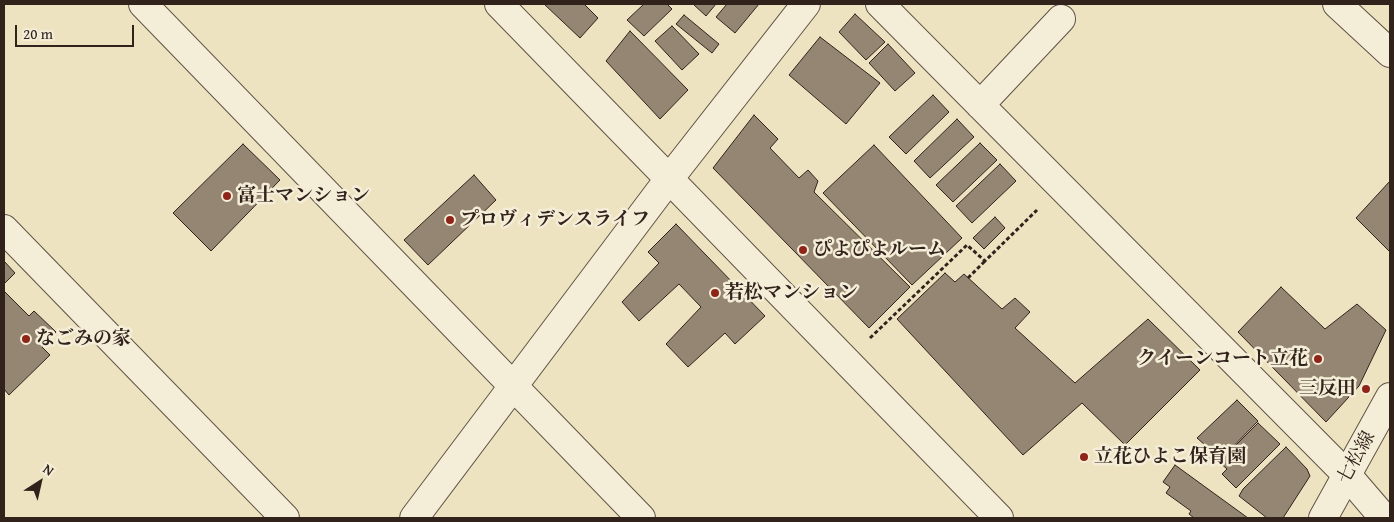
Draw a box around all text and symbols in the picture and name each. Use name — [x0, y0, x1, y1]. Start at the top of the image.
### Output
scale bar — [18, 15, 136, 47]
text: 20 m — [23, 23, 53, 44]
place label: 富士マンション — [237, 185, 370, 207]
marker: 富士マンション — [221, 190, 233, 202]
place label: プロヴィデンスライフ — [460, 209, 650, 231]
marker: プロヴィデンスライフ — [444, 214, 456, 226]
place label: ぴよぴよルーム — [813, 239, 946, 261]
marker: ぴよぴよルーム — [797, 244, 809, 256]
place label: 若松マンション — [725, 282, 858, 304]
marker: 若松マンション — [709, 287, 721, 299]
place label: なごみの家 — [36, 328, 131, 350]
marker: なごみの家 — [20, 333, 32, 345]
place label: クイーンコート立花 — [1137, 348, 1308, 370]
marker: クイーンコート立花 — [1312, 353, 1324, 365]
place label: 三反田 — [1299, 378, 1356, 400]
marker: 三反田 — [1360, 383, 1372, 395]
street label: 七松線 — [1333, 428, 1381, 488]
place label: 立花ひよこ保育園 — [1094, 446, 1246, 468]
marker: 立花ひよこ保育園 — [1078, 451, 1090, 463]
north arrow — [15, 457, 65, 507]
text: N — [39, 459, 58, 481]

